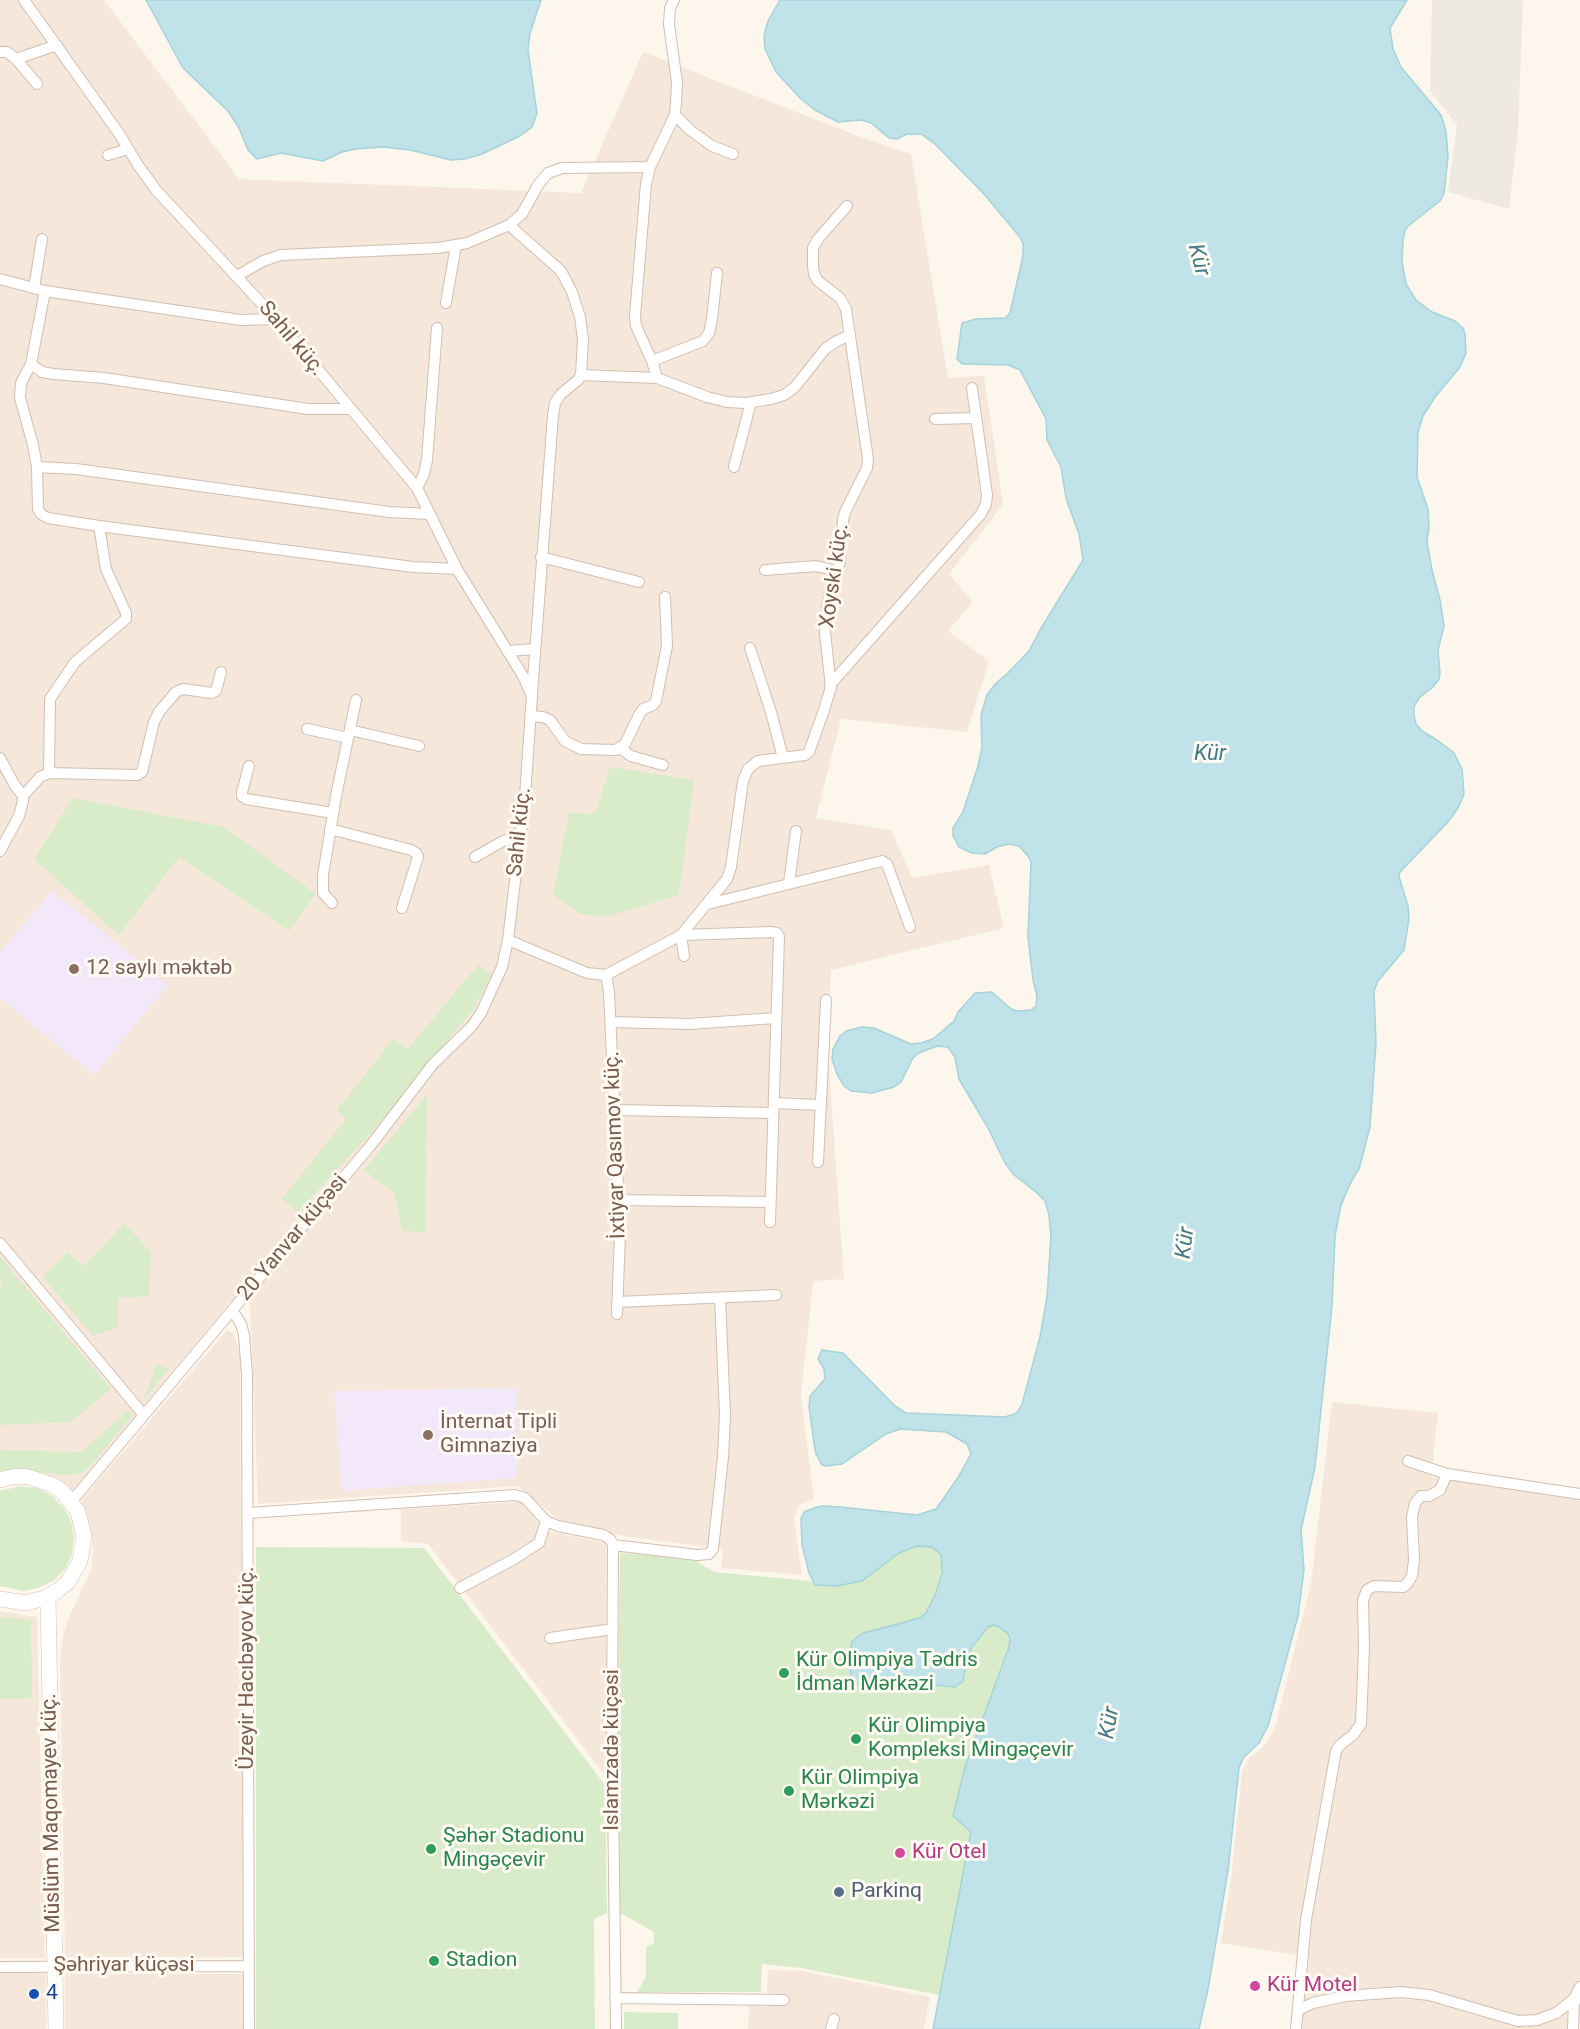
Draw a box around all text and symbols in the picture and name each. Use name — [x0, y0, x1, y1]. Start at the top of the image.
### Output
water label: Kür — [1181, 241, 1215, 279]
street label: Sahil küç. — [253, 297, 329, 381]
street label: Xoyski küç. — [815, 522, 855, 630]
water label: Kür — [1194, 741, 1226, 767]
street label: Sahil küç. — [503, 786, 537, 878]
place label: 12 saylı məktəb — [86, 956, 232, 982]
marker: 12 saylı məktəb — [67, 962, 81, 976]
street label: İxtiyar Qasımov küç. — [600, 1051, 632, 1239]
street label: 20 Yanvar küçəsi — [233, 1170, 353, 1306]
water label: Kür — [1171, 1225, 1201, 1261]
place label: İnternat Tipli Gimnaziya — [440, 1410, 557, 1460]
marker: İnternat Tipli Gimnaziya — [421, 1428, 435, 1442]
street label: Üzeyir Hacıbəyov küç. — [235, 1566, 261, 1770]
place label: Kür Olimpiya Tədris İdman Mərkəzi — [796, 1648, 978, 1698]
marker: Kür Olimpiya Tədris İdman Mərkəzi — [777, 1666, 791, 1680]
street label: Islamzadə küçəsi — [600, 1669, 626, 1831]
street label: Müslüm Maqomayev küç. — [37, 1693, 67, 1933]
water label: Kür — [1094, 1705, 1126, 1741]
place label: Kür Olimpiya Kompleksi Mingəçevir — [868, 1714, 1073, 1764]
marker: Kür Olimpiya Kompleksi Mingəçevir — [849, 1732, 863, 1746]
place label: Kür Olimpiya Mərkəzi — [801, 1766, 919, 1816]
marker: Kür Olimpiya Mərkəzi — [782, 1784, 796, 1798]
place label: Şəhər Stadionu Mingəçevir — [443, 1824, 584, 1874]
place label: Kür Otel — [912, 1840, 986, 1866]
marker: Şəhər Stadionu Mingəçevir — [424, 1842, 438, 1856]
marker: Kür Otel — [893, 1846, 907, 1860]
place label: Parkinq — [851, 1879, 922, 1905]
marker: Parkinq — [832, 1885, 846, 1899]
place label: Stadion — [446, 1948, 517, 1974]
street label: Şəhriyar küçəsi — [53, 1953, 195, 1979]
marker: Stadion — [427, 1954, 441, 1968]
place label: Kür Motel — [1267, 1973, 1357, 1999]
marker: Kür Motel — [1248, 1979, 1262, 1993]
place label: 4 — [46, 1981, 58, 2007]
marker: 4 — [27, 1987, 41, 2001]

